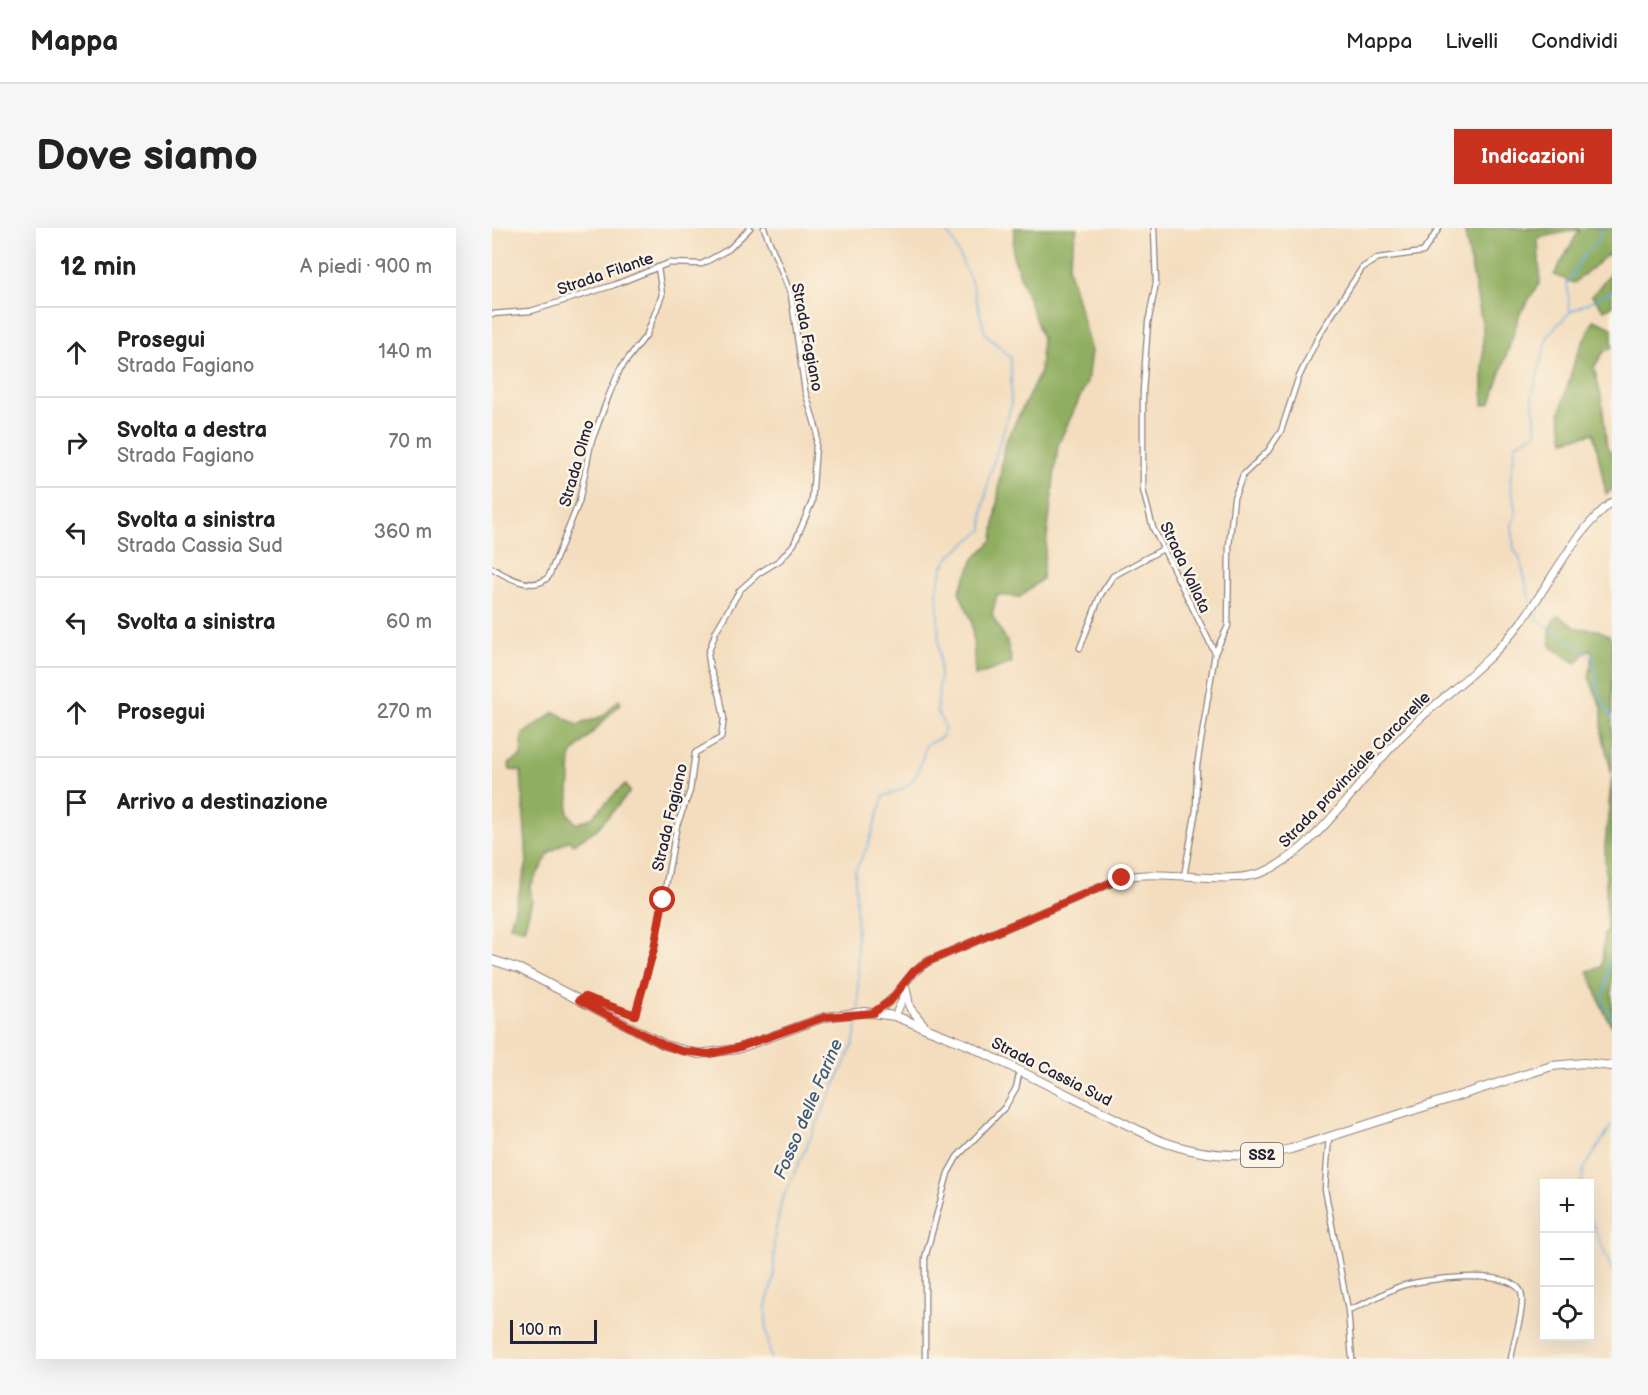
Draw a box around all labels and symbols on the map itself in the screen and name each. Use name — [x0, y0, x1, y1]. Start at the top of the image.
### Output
street label: Strada Filante — [555, 249, 657, 300]
street label: Strada Fagiano — [787, 282, 826, 393]
street label: Strada Olmo — [556, 418, 599, 509]
street label: Strada Vallata — [1155, 519, 1214, 616]
street label: Strada provinciale Carcarelle — [1276, 688, 1435, 852]
street label: Strada Fagiano — [649, 762, 692, 873]
route end — [1108, 864, 1134, 890]
route start — [649, 886, 675, 912]
street label: Strada Cassia Sud — [988, 1034, 1115, 1111]
water label: Fosso delle Farine — [769, 1036, 847, 1182]
road number: SS2 — [1241, 1143, 1283, 1167]
scale bar — [510, 1317, 597, 1344]

